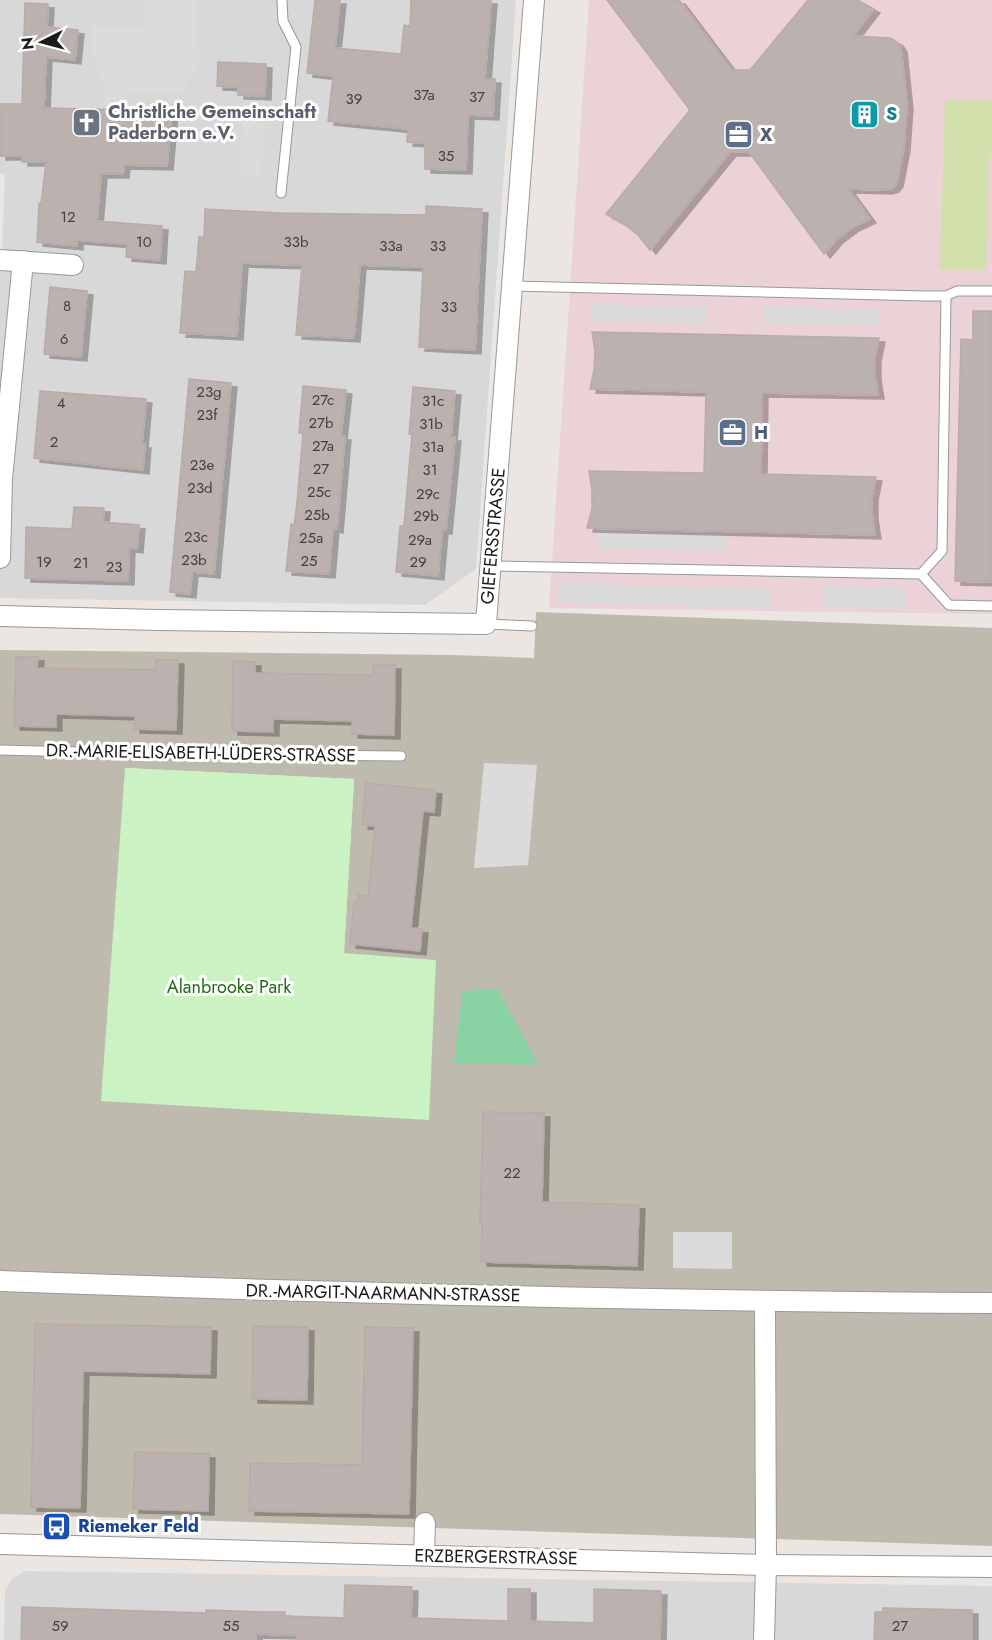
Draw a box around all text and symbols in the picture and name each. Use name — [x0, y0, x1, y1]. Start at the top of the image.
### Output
north arrow — [12, 12, 72, 72]
text: N — [15, 36, 40, 51]
house number: 37a — [413, 84, 435, 106]
house number: 37 — [469, 86, 485, 108]
house number: 39 — [346, 88, 362, 110]
building icon: S — [849, 98, 881, 130]
place label: Christliche Gemeinschaft Paderborn e.V. — [108, 99, 316, 146]
place label: S — [886, 101, 897, 127]
church icon: Christliche Gemeinschaft Paderborn e.V. — [71, 106, 103, 138]
office icon: X — [723, 119, 755, 151]
place label: X — [760, 122, 773, 148]
house number: 35 — [438, 145, 454, 167]
house number: 12 — [60, 206, 76, 228]
house number: 10 — [136, 231, 152, 253]
house number: 33b — [284, 231, 309, 253]
house number: 33a — [379, 235, 403, 257]
house number: 33 — [430, 235, 446, 257]
house number: 8 — [63, 295, 71, 317]
house number: 33 — [441, 296, 457, 318]
house number: 6 — [60, 328, 68, 350]
house number: 23g — [196, 381, 222, 403]
house number: 27c — [312, 389, 334, 411]
house number: 31c — [422, 390, 444, 412]
house number: 4 — [57, 392, 66, 414]
house number: 23f — [196, 404, 218, 426]
house number: 27b — [309, 412, 334, 434]
house number: 31b — [419, 413, 443, 435]
office icon: H — [717, 417, 749, 449]
place label: H — [754, 420, 768, 446]
house number: 2 — [50, 431, 58, 453]
house number: 27a — [312, 435, 334, 457]
house number: 31a — [422, 436, 444, 458]
house number: 23e — [190, 454, 214, 476]
house number: 27 — [313, 458, 329, 480]
house number: 31 — [423, 459, 437, 481]
street label: GIEFERSSTRASSE — [474, 467, 512, 605]
house number: 23d — [187, 477, 213, 499]
house number: 25c — [307, 481, 331, 503]
house number: 29c — [416, 483, 440, 505]
house number: 25b — [304, 504, 330, 526]
house number: 29b — [413, 505, 439, 527]
house number: 23c — [184, 526, 208, 548]
house number: 25a — [299, 527, 323, 549]
house number: 29a — [408, 529, 432, 551]
house number: 23b — [181, 549, 207, 571]
house number: 25 — [301, 550, 318, 572]
house number: 19 — [36, 551, 52, 573]
house number: 29 — [409, 551, 427, 573]
house number: 21 — [73, 552, 89, 574]
house number: 23 — [106, 556, 122, 578]
street label: DR.-MARIE-ELISABETH-LÜDERS-STRASSE — [46, 737, 356, 769]
park label: Alanbrooke Park — [167, 974, 291, 1000]
house number: 22 — [503, 1162, 521, 1184]
street label: DR.-MARGIT-NAARMANN-STRASSE — [245, 1278, 521, 1308]
bus stop icon: Riemeker Feld — [41, 1510, 73, 1542]
place label: Riemeker Feld — [78, 1513, 199, 1539]
street label: ERZBERGERSTRASSE — [414, 1543, 578, 1571]
house number: 59 — [51, 1615, 69, 1637]
house number: 55 — [223, 1615, 239, 1637]
house number: 27 — [892, 1615, 908, 1637]

